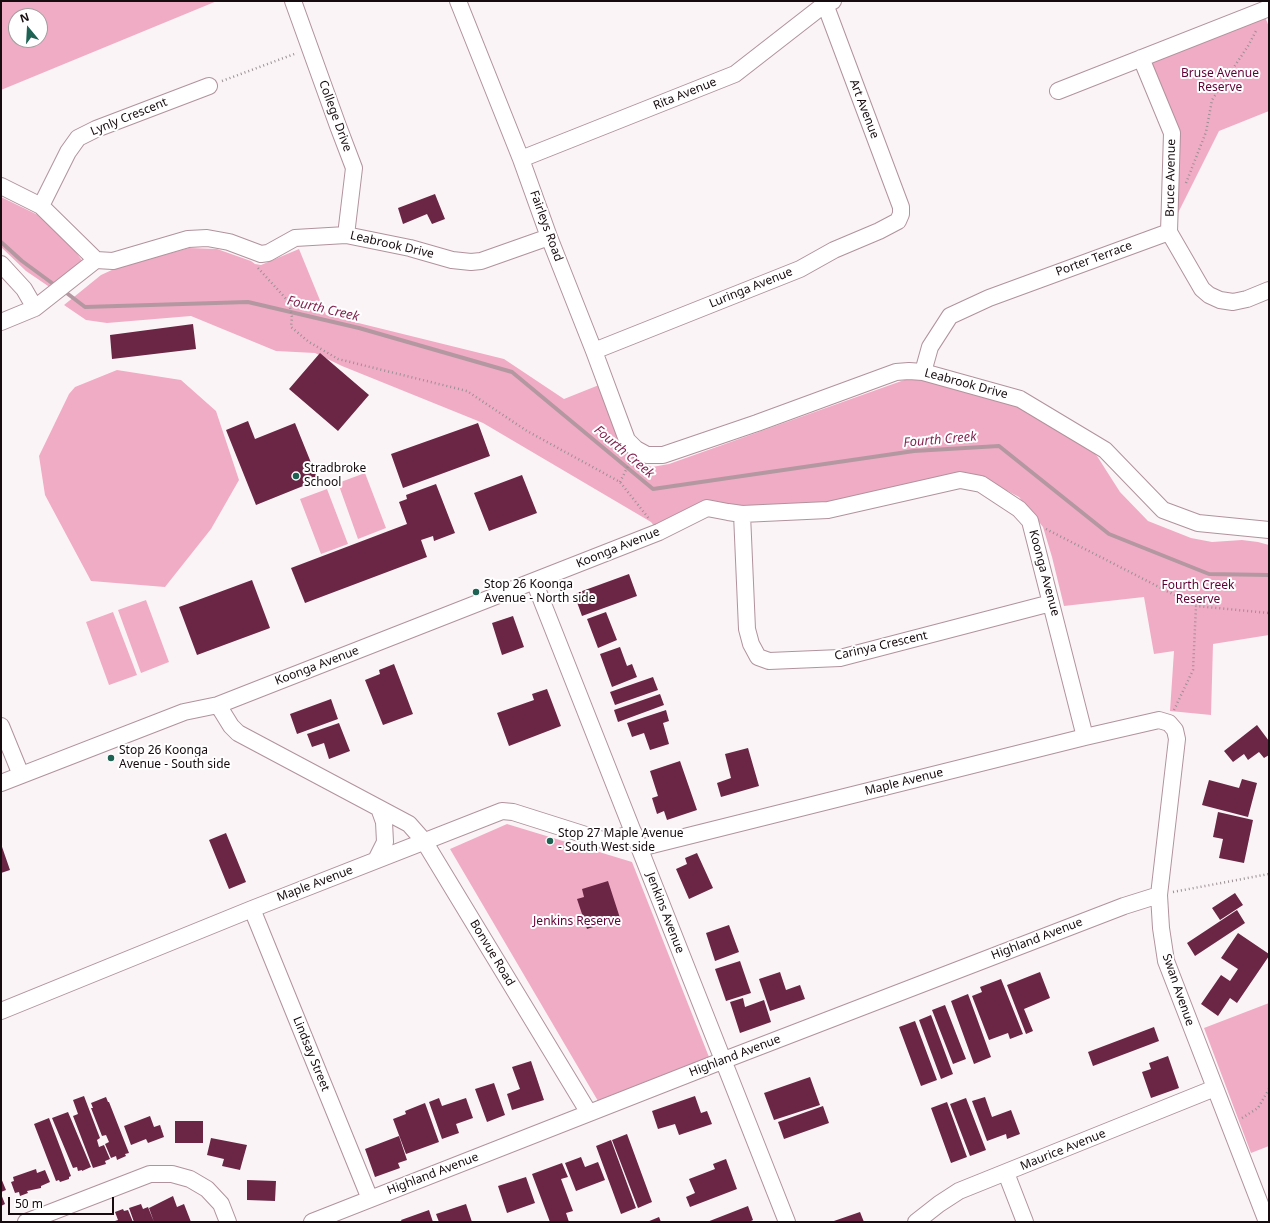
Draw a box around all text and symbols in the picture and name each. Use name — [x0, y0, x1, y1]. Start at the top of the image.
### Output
north arrow — [8, 8, 48, 48]
text: N — [18, 9, 31, 26]
park label: Bruse Avenue Reserve — [1181, 67, 1259, 95]
street label: Rita Avenue — [651, 75, 719, 113]
street label: Art Avenue — [846, 77, 882, 141]
street label: College Drive — [315, 78, 355, 154]
street label: Lynly Crescent — [89, 95, 169, 139]
street label: Bruce Avenue — [1163, 139, 1179, 217]
street label: Fairleys Road — [527, 189, 565, 263]
street label: Leabrook Drive — [349, 228, 435, 262]
street label: Porter Terrace — [1054, 239, 1134, 279]
street label: Luringa Avenue — [707, 265, 795, 311]
water label: Fourth Creek — [285, 293, 361, 325]
street label: Leabrook Drive — [923, 366, 1009, 402]
water label: Fourth Creek — [591, 422, 657, 482]
water label: Fourth Creek — [903, 429, 977, 451]
place label: Stradbroke School — [304, 462, 366, 490]
marker: Stradbroke School — [291, 471, 301, 481]
street label: Koonga Avenue — [574, 525, 662, 571]
street label: Koonga Avenue — [1026, 528, 1062, 618]
place label: Stop 26 Koonga Avenue - North side — [484, 578, 595, 606]
park label: Fourth Creek Reserve — [1162, 579, 1234, 607]
marker: Stop 26 Koonga Avenue - North side — [471, 587, 481, 597]
street label: Carinya Crescent — [833, 628, 929, 664]
street label: Koonga Avenue — [273, 643, 361, 689]
place label: Stop 26 Koonga Avenue - South side — [119, 744, 230, 772]
marker: Stop 26 Koonga Avenue - South side — [106, 753, 116, 763]
street label: Maple Avenue — [863, 765, 945, 799]
place label: Stop 27 Maple Avenue - South West side — [558, 827, 684, 855]
marker: Stop 27 Maple Avenue - South West side — [545, 836, 555, 846]
street label: Maple Avenue — [275, 863, 355, 905]
street label: Jenkins Avenue — [643, 871, 687, 955]
park label: Jenkins Reserve — [533, 915, 621, 929]
street label: Highland Avenue — [989, 915, 1085, 963]
street label: Bonvue Road — [467, 917, 517, 989]
street label: Swan Avenue — [1159, 952, 1197, 1028]
street label: Lindsay Street — [289, 1014, 333, 1094]
street label: Highland Avenue — [687, 1032, 783, 1080]
street label: Maurice Avenue — [1018, 1126, 1108, 1174]
street label: Highland Avenue — [385, 1150, 481, 1198]
scale bar — [10, 1189, 116, 1215]
text: 50 m — [15, 1195, 43, 1212]

